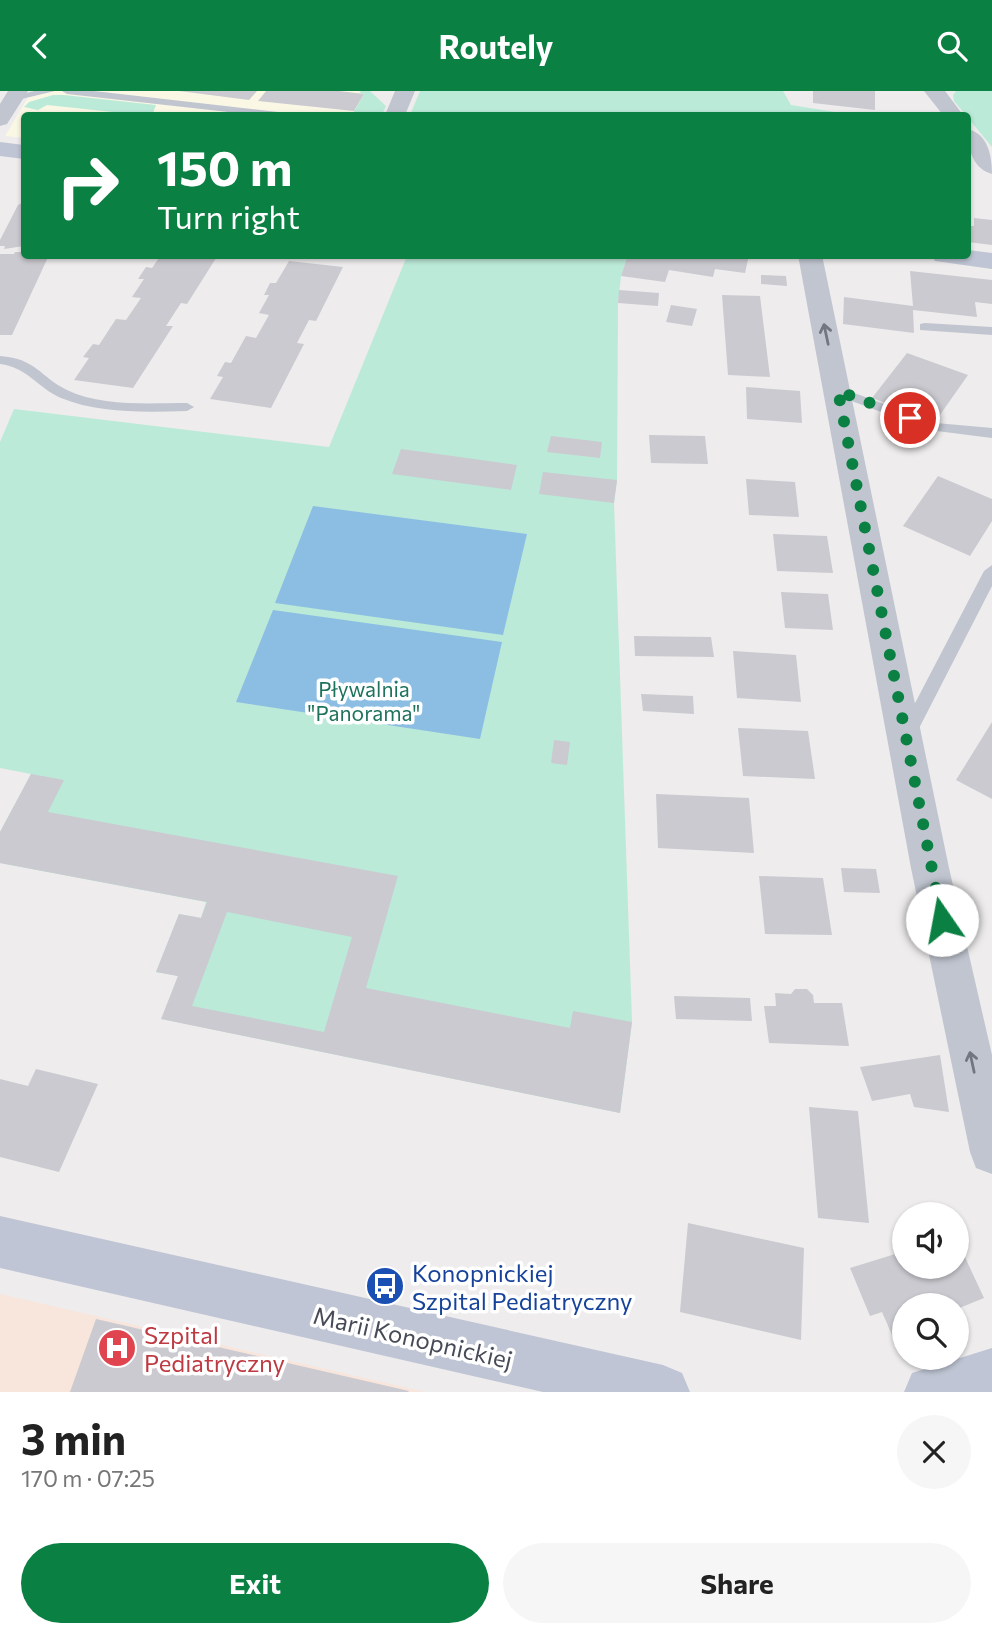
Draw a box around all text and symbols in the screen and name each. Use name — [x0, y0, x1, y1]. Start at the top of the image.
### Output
text: Routely — [439, 26, 553, 66]
icon: back — [21, 27, 59, 65]
icon: search — [933, 27, 971, 65]
text: 150 m — [157, 136, 292, 196]
icon: right — [42, 140, 133, 231]
text: Turn right — [157, 196, 300, 236]
one-way arrow — [819, 323, 833, 346]
pin — [880, 388, 940, 448]
icon: arrive — [891, 399, 929, 437]
park label: Pływalnia "Panorama" — [308, 676, 420, 725]
position arrow — [905, 883, 979, 957]
one-way arrow — [965, 1051, 979, 1074]
map controls — [892, 1202, 969, 1370]
button: sound — [892, 1202, 969, 1279]
place label: Konopnickiej Szpital Pediatryczny — [412, 1258, 632, 1315]
bus stop icon: Konopnickiej Szpital Pediatryczny — [364, 1265, 406, 1307]
button: search — [892, 1293, 969, 1370]
street label: Marii Konopnickiej — [311, 1300, 515, 1374]
place label: Szpital Pediatryczny — [144, 1320, 285, 1377]
hospital icon: Szpital Pediatryczny — [96, 1327, 138, 1369]
text: 3 min — [21, 1412, 126, 1464]
button: close — [897, 1415, 971, 1489]
text: 170 m · 07:25 — [21, 1464, 155, 1492]
button: Exit — [21, 1543, 489, 1623]
button: Share — [503, 1543, 971, 1623]

